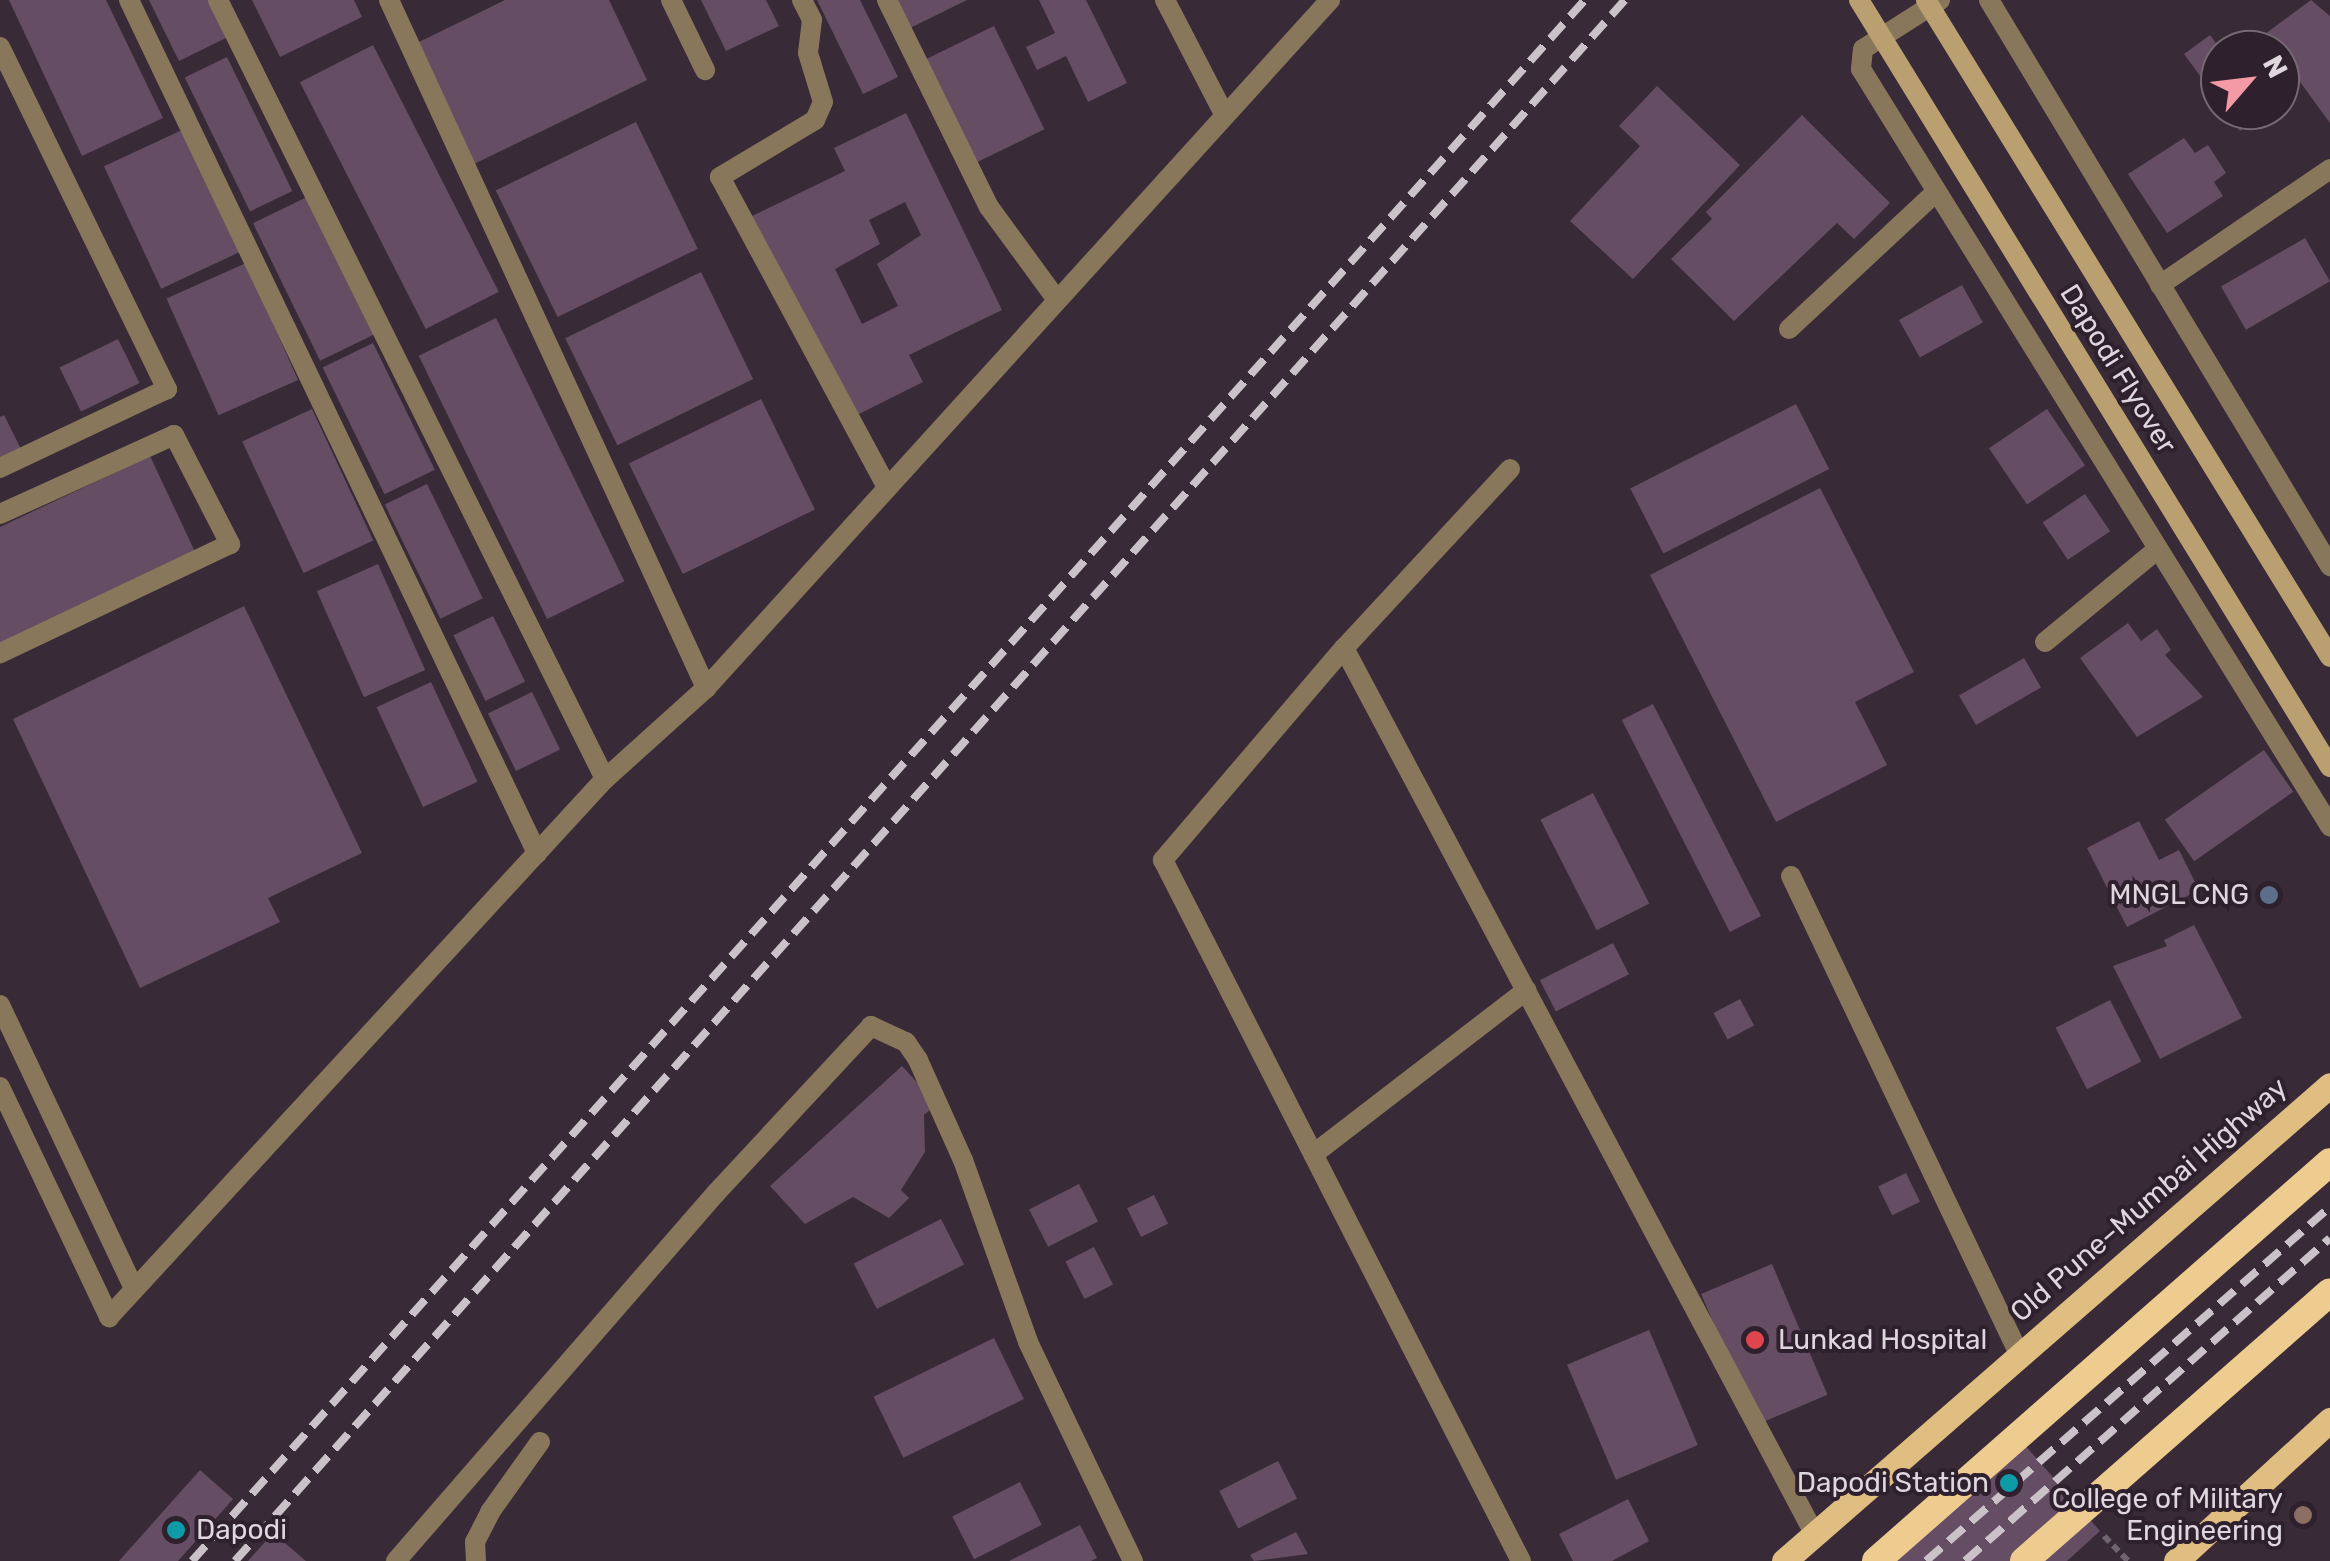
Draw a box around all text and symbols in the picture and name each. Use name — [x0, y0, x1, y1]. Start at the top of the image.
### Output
north arrow — [2200, 30, 2300, 130]
text: N — [2256, 50, 2294, 83]
street label: Dapodi Flyover — [2053, 278, 2183, 460]
place label: MNGL CNG — [2108, 878, 2249, 912]
marker: MNGL CNG — [2258, 884, 2280, 906]
street label: Old Pune–Mumbai Highway — [2004, 1071, 2294, 1329]
place label: Lunkad Hospital — [1778, 1323, 1987, 1357]
marker: Lunkad Hospital — [1742, 1327, 1768, 1353]
place label: Dapodi Station — [1797, 1466, 1989, 1500]
marker: Dapodi Station — [1998, 1472, 2020, 1494]
place label: College of Military Engineering — [2051, 1482, 2283, 1548]
marker: College of Military Engineering — [2292, 1504, 2314, 1526]
place label: Dapodi — [196, 1513, 287, 1547]
marker: Dapodi — [165, 1519, 187, 1541]

